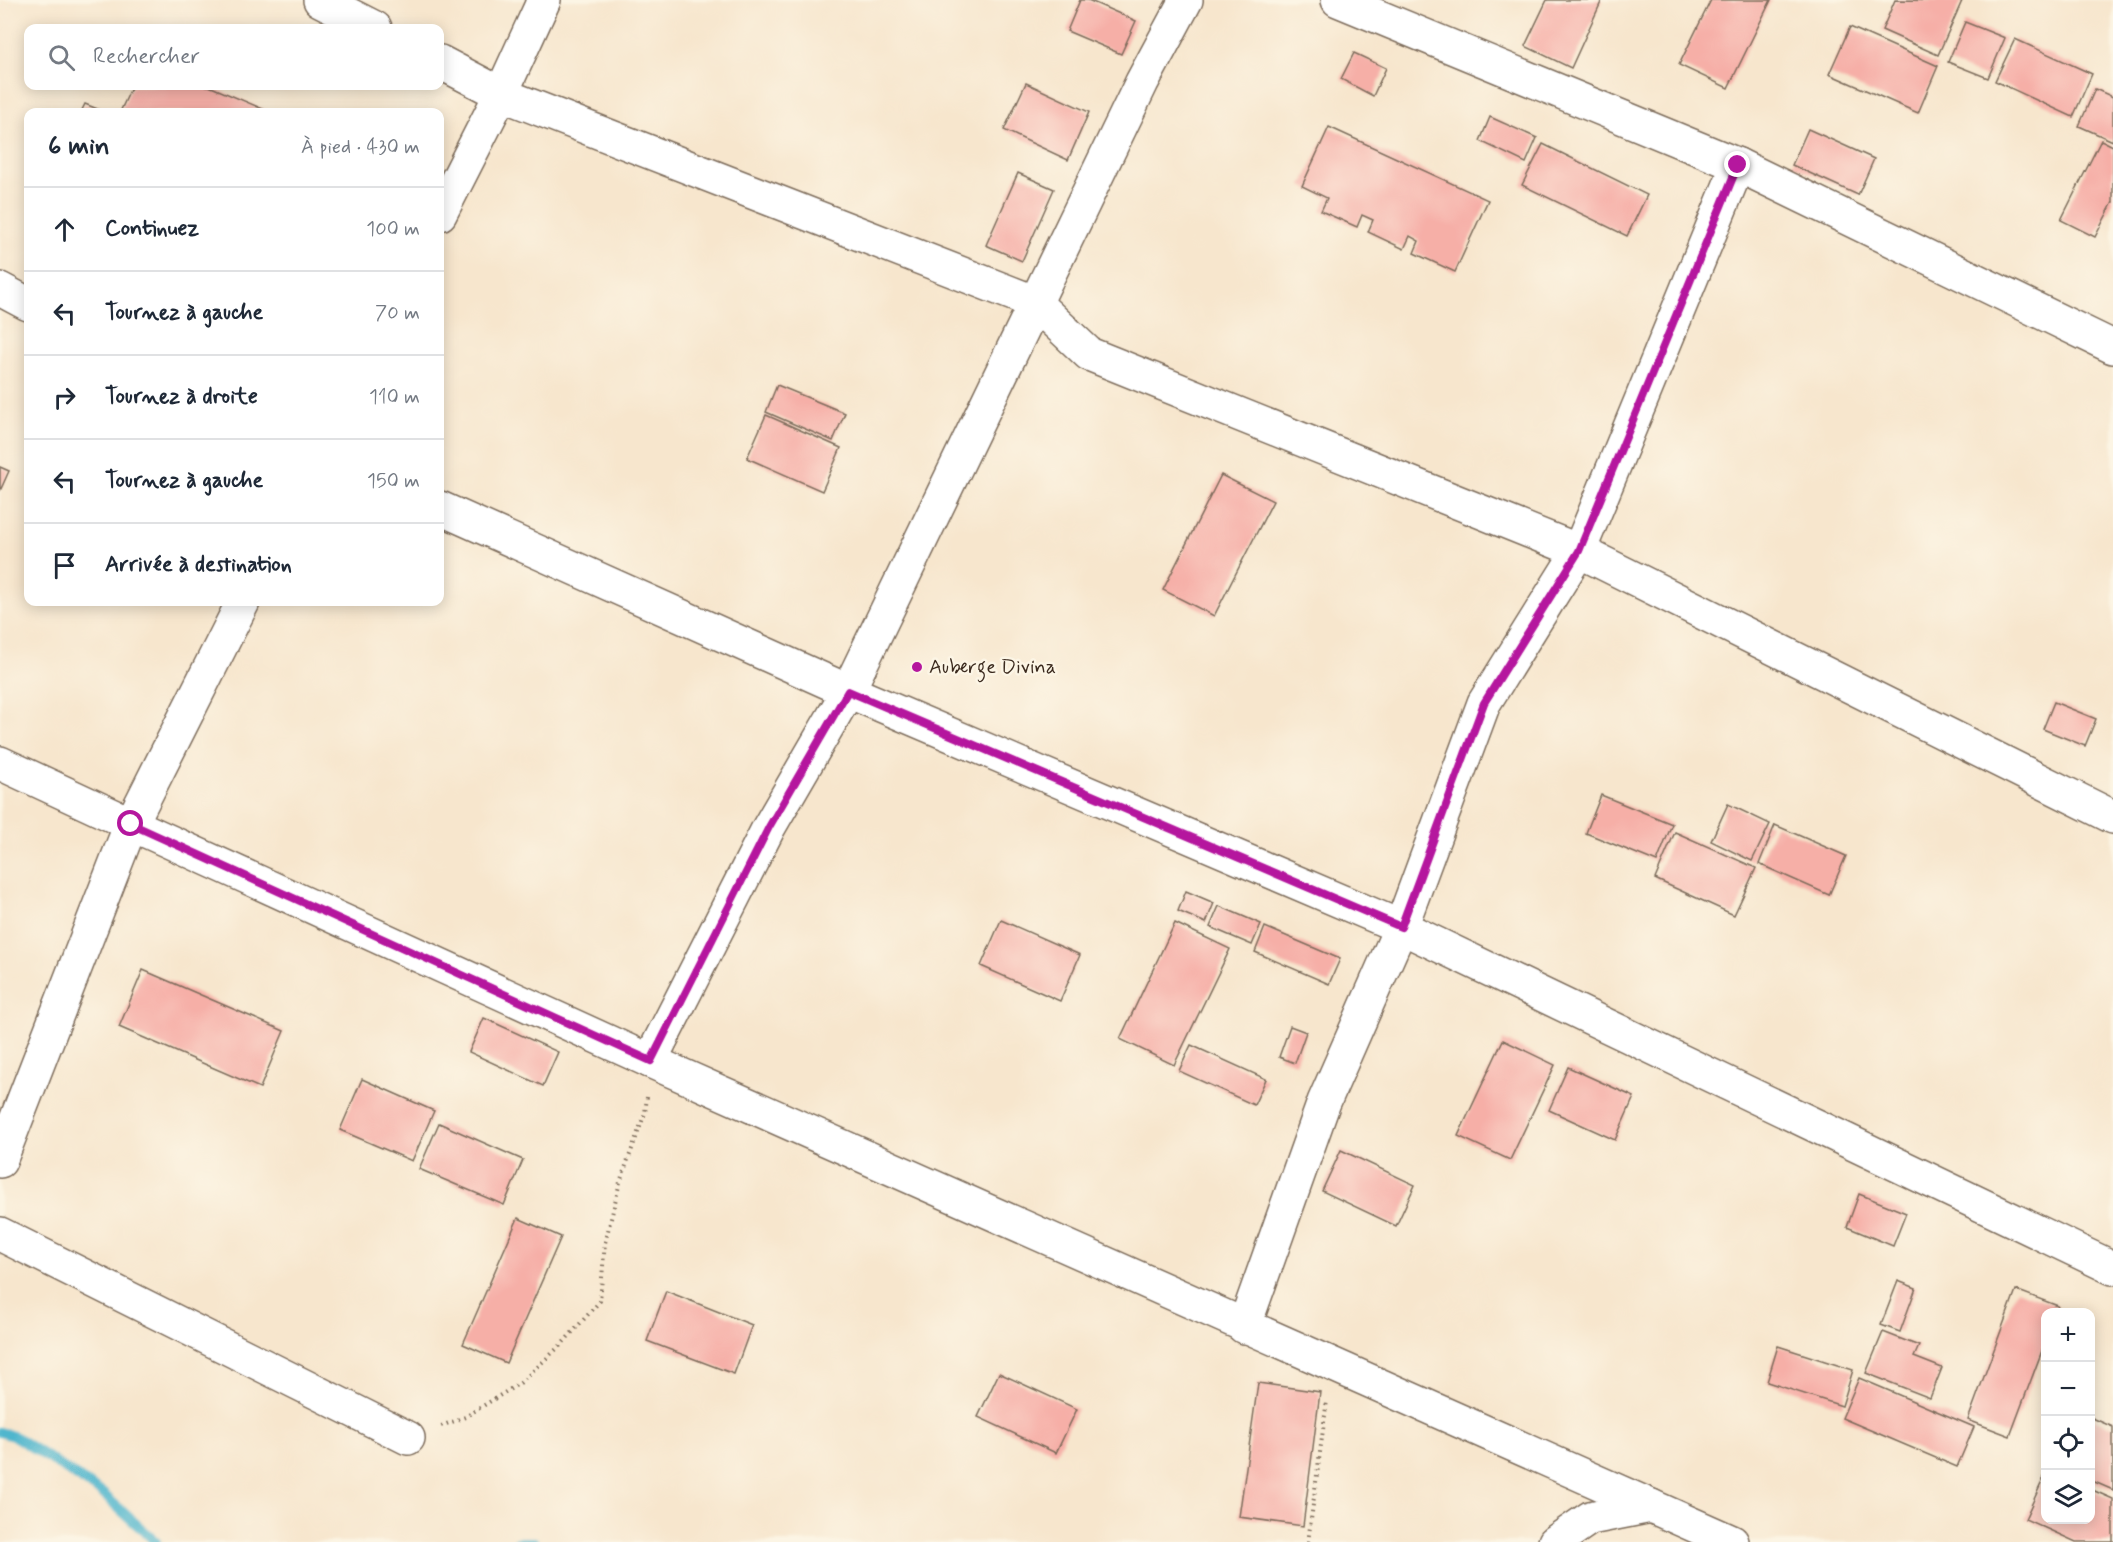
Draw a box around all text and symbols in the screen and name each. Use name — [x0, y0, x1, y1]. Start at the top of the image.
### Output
search box — [24, 24, 444, 90]
icon: search — [45, 41, 78, 74]
text: Rechercher — [93, 43, 200, 71]
text: 6 min — [48, 130, 110, 164]
text: À pied · 430 m — [301, 134, 420, 161]
route end — [1724, 151, 1750, 177]
icon: ahead — [48, 213, 81, 246]
text: Continuez — [105, 215, 199, 243]
text: 100 m — [366, 216, 420, 243]
icon: left — [48, 297, 81, 330]
text: Tournez à gauche — [105, 299, 263, 327]
text: 70 m — [375, 300, 420, 327]
icon: right — [48, 381, 81, 414]
text: Tournez à droite — [105, 383, 258, 411]
text: 110 m — [369, 384, 420, 411]
icon: left — [48, 465, 81, 498]
text: Tournez à gauche — [105, 467, 263, 495]
text: 150 m — [367, 468, 420, 495]
icon: arrive — [48, 549, 81, 582]
text: Arrivée à destination — [105, 551, 292, 579]
place label: Auberge Divina — [929, 654, 1056, 683]
marker: Auberge Divina — [910, 660, 924, 674]
route start — [117, 810, 143, 836]
map controls — [2041, 1308, 2095, 1524]
button: + — [2041, 1308, 2095, 1362]
button: − — [2041, 1362, 2095, 1416]
button: locate — [2041, 1416, 2095, 1470]
button: layers — [2041, 1470, 2095, 1524]

